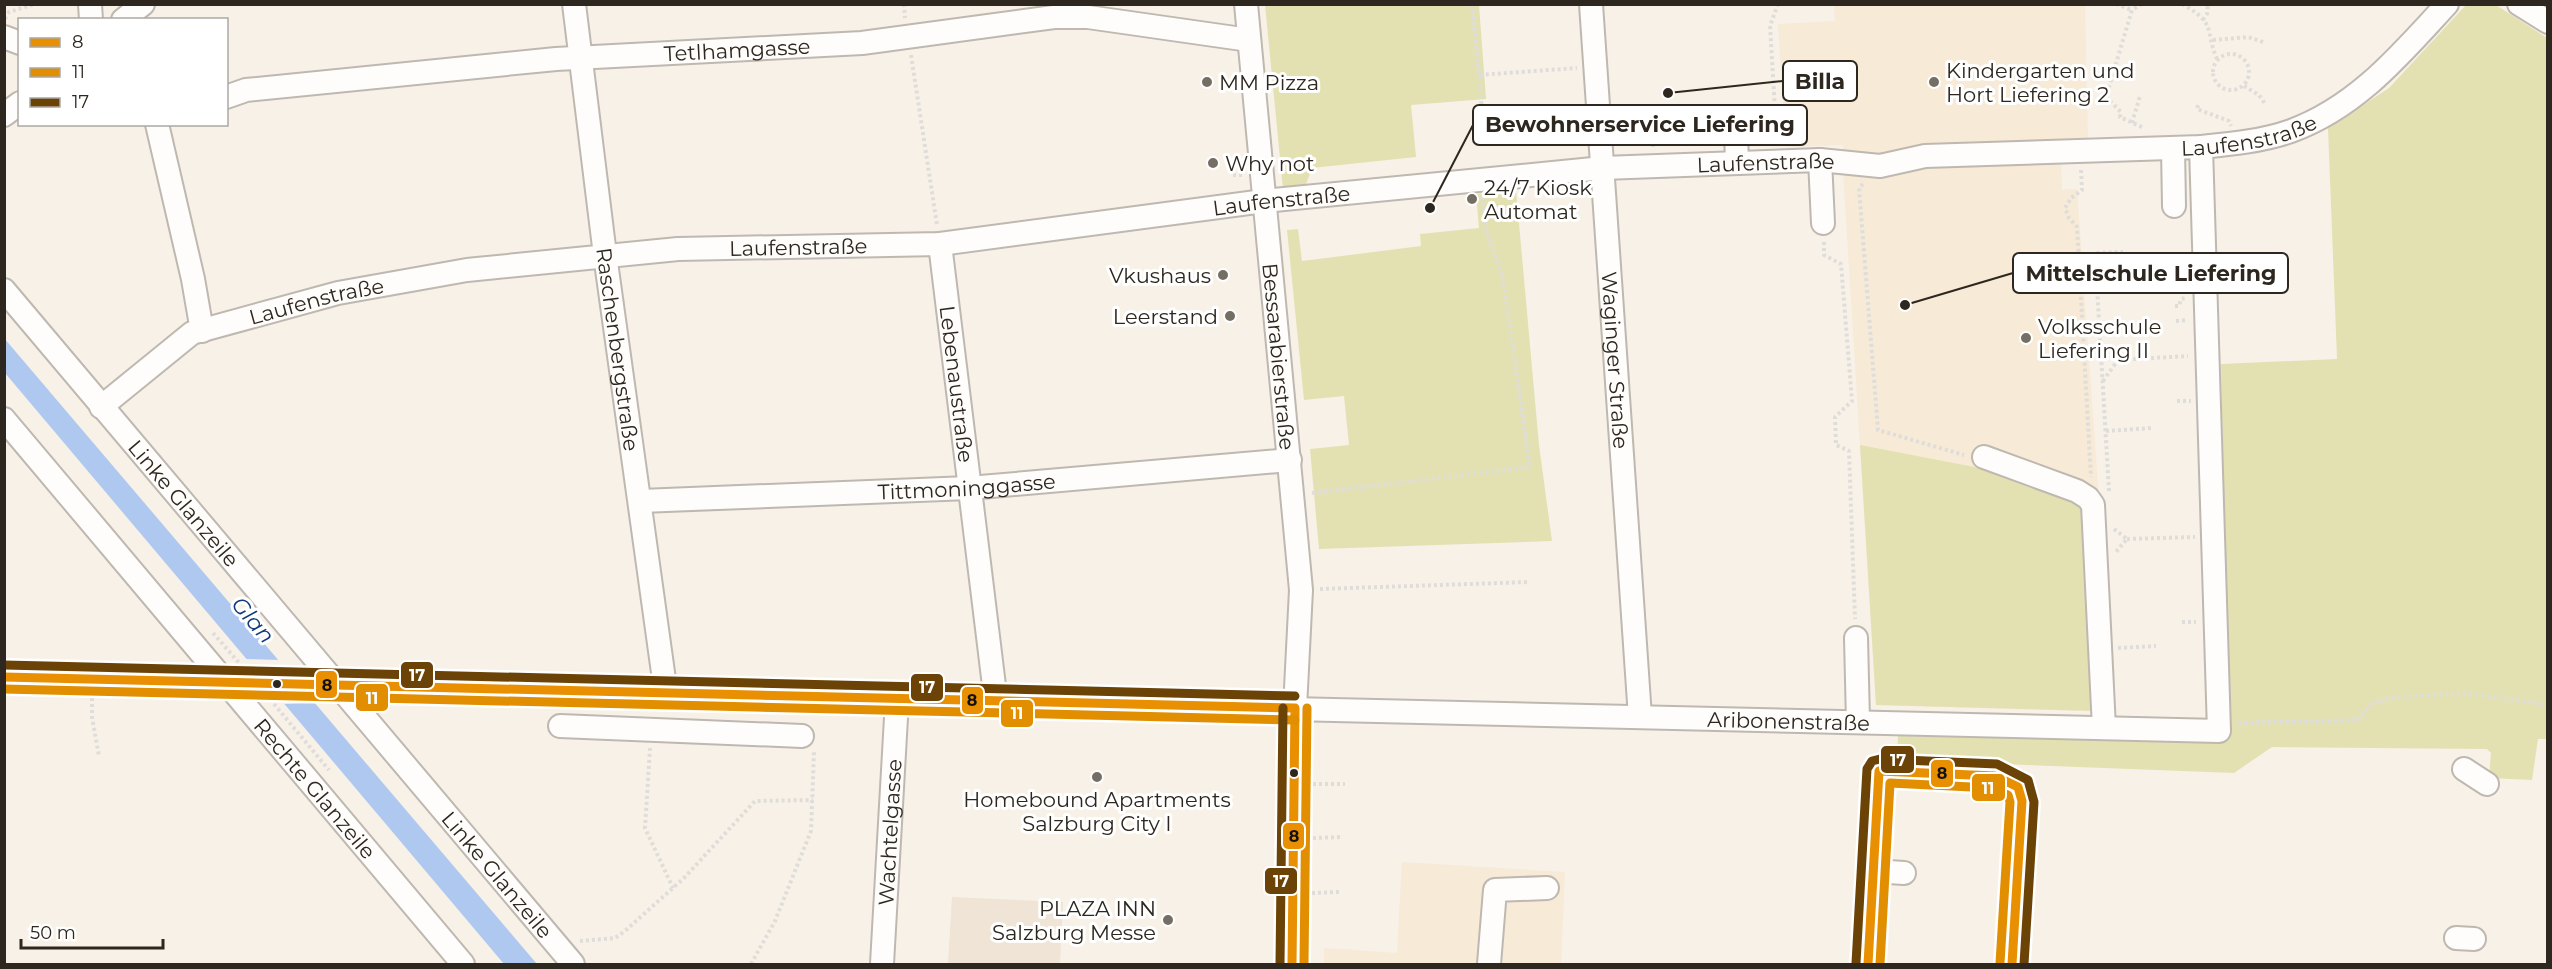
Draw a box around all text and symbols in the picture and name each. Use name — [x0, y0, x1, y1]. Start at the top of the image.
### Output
legend — [18, 18, 228, 126]
text: 8 — [72, 31, 83, 53]
street label: Tetlhamgasse — [663, 33, 811, 66]
place label: Kindergarten und Hort Liefering 2 — [1946, 58, 2134, 107]
text: 11 — [72, 61, 85, 83]
callout: Billa — [1783, 61, 1857, 101]
text: Billa — [1795, 68, 1845, 95]
place label: MM Pizza — [1219, 70, 1319, 95]
marker: MM Pizza — [1200, 75, 1214, 89]
marker: Kindergarten und Hort Liefering 2 — [1927, 75, 1941, 89]
text: 17 — [72, 91, 89, 113]
callout: Bewohnerservice Liefering — [1473, 105, 1807, 145]
street label: Laufenstraße — [2181, 109, 2321, 160]
text: Bewohnerservice Liefering — [1485, 111, 1795, 138]
street label: Laufenstraße — [1696, 147, 1836, 177]
place label: Why not — [1225, 151, 1315, 176]
marker: Why not — [1206, 156, 1220, 170]
place label: 24/7 Kiosk Automat — [1484, 175, 1592, 224]
street label: Laufenstraße — [1211, 180, 1351, 220]
marker: 24/7 Kiosk Automat — [1465, 192, 1479, 206]
street label: Laufenstraße — [729, 233, 868, 261]
street label: Raschenbergstraße — [592, 246, 645, 453]
callout: Mittelschule Liefering — [2013, 253, 2288, 293]
text: Mittelschule Liefering — [2025, 260, 2277, 287]
street label: Bessarabierstraße — [1258, 262, 1300, 451]
place label: Vkushaus — [1109, 263, 1211, 288]
marker: Vkushaus — [1216, 268, 1230, 282]
street label: Waginger Straße — [1597, 271, 1634, 450]
street label: Laufenstraße — [246, 273, 386, 329]
street label: Lebenaustraße — [935, 304, 979, 464]
place label: Leerstand — [1113, 304, 1218, 329]
marker: Leerstand — [1223, 309, 1237, 323]
place label: Volksschule Liefering II — [2038, 314, 2161, 363]
marker: Volksschule Liefering II — [2019, 331, 2033, 345]
street label: Linke Glanzeile — [123, 435, 245, 572]
street label: Tittmoninggasse — [877, 468, 1057, 504]
water label: Glan — [226, 591, 280, 649]
line badge: 17 — [400, 661, 434, 689]
text: 17 — [409, 666, 425, 685]
line badge: 8 — [315, 670, 338, 699]
line badge: 17 — [910, 673, 944, 702]
text: 8 — [322, 676, 332, 695]
unlabelled marker — [271, 678, 283, 690]
text: 17 — [919, 678, 935, 697]
line badge: 11 — [355, 683, 389, 712]
line badge: 8 — [961, 686, 984, 715]
text: 11 — [366, 689, 378, 708]
text: 8 — [967, 691, 977, 710]
line badge: 11 — [1000, 699, 1034, 728]
text: 11 — [1011, 704, 1023, 723]
street label: Aribonenstraße — [1707, 706, 1870, 735]
street label: Rechte Glanzeile — [249, 713, 381, 864]
line badge: 17 — [1880, 745, 1915, 774]
text: 17 — [1890, 751, 1906, 770]
street label: Wachtelgasse — [873, 758, 906, 906]
line badge: 8 — [1930, 759, 1954, 788]
text: 8 — [1937, 764, 1947, 783]
unlabelled marker — [1288, 767, 1300, 779]
marker: Homebound Apartments Salzburg City I — [1090, 770, 1104, 784]
line badge: 11 — [1971, 773, 2006, 802]
text: 11 — [1982, 779, 1994, 798]
place label: Homebound Apartments Salzburg City I — [963, 787, 1231, 836]
street label: Linke Glanzeile — [437, 806, 558, 943]
line badge: 8 — [1282, 822, 1305, 850]
text: 8 — [1289, 827, 1299, 846]
line badge: 17 — [1264, 867, 1298, 895]
text: 17 — [1273, 872, 1289, 891]
place label: PLAZA INN Salzburg Messe — [992, 896, 1156, 945]
scale bar — [21, 912, 164, 950]
marker: PLAZA INN Salzburg Messe — [1161, 913, 1175, 927]
text: 50 m — [30, 922, 76, 944]

